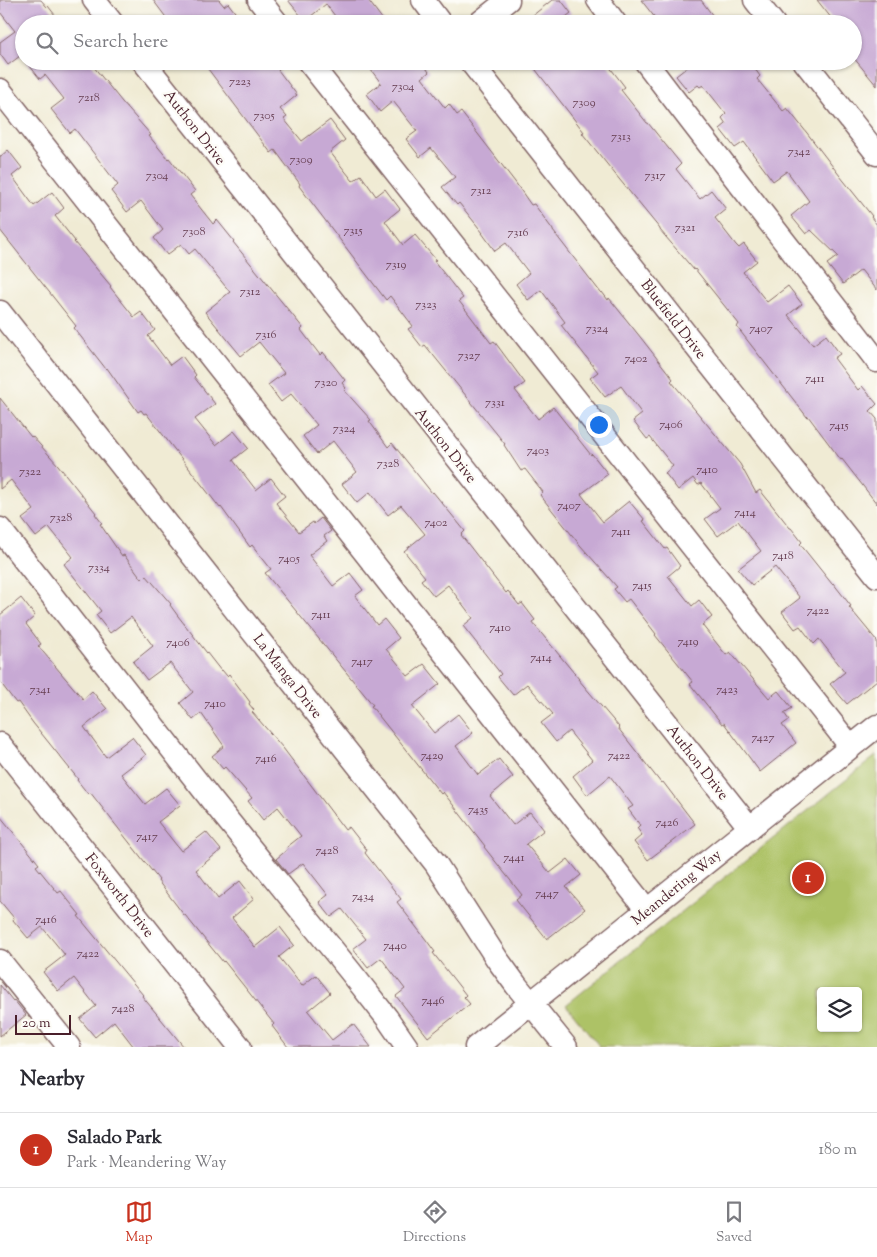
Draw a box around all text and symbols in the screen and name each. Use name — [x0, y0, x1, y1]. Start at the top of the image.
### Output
search box — [15, 15, 862, 70]
icon: search — [33, 29, 61, 57]
text: Search here — [73, 29, 168, 56]
house number: 7223 — [229, 73, 251, 91]
house number: 7304 — [392, 78, 414, 96]
street label: Authon Drive — [158, 86, 230, 170]
house number: 7218 — [78, 89, 100, 107]
house number: 7309 — [573, 94, 596, 112]
house number: 7305 — [253, 107, 275, 125]
house number: 7313 — [611, 128, 631, 146]
house number: 7342 — [788, 143, 811, 161]
house number: 7309 — [290, 151, 313, 169]
house number: 7304 — [146, 167, 168, 185]
house number: 7317 — [645, 167, 665, 185]
house number: 7312 — [471, 182, 492, 200]
house number: 7321 — [675, 219, 695, 237]
house number: 7315 — [343, 222, 363, 240]
house number: 7308 — [182, 223, 206, 241]
house number: 7316 — [508, 224, 528, 242]
house number: 7319 — [386, 256, 406, 274]
street label: Bluefield Drive — [635, 276, 711, 364]
house number: 7312 — [240, 283, 261, 301]
house number: 7323 — [415, 296, 437, 314]
house number: 7324 — [586, 320, 608, 338]
house number: 7407 — [749, 320, 773, 338]
house number: 7316 — [256, 326, 276, 344]
house number: 7327 — [458, 347, 480, 365]
house number: 7402 — [625, 350, 648, 368]
house number: 7411 — [805, 370, 825, 388]
house number: 7320 — [315, 374, 337, 392]
house number: 7331 — [485, 394, 505, 412]
street label: Authon Drive — [409, 404, 481, 488]
your location — [586, 412, 612, 438]
house number: 7406 — [659, 416, 683, 434]
house number: 7415 — [829, 417, 849, 435]
house number: 7324 — [333, 420, 355, 438]
house number: 7403 — [527, 442, 549, 460]
house number: 7328 — [377, 455, 399, 473]
house number: 7410 — [696, 461, 718, 479]
house number: 7322 — [19, 463, 41, 481]
house number: 7407 — [557, 497, 581, 515]
house number: 7414 — [734, 504, 756, 522]
house number: 7328 — [50, 509, 72, 527]
house number: 7402 — [425, 514, 448, 532]
house number: 7411 — [611, 523, 631, 541]
house number: 7418 — [772, 547, 794, 565]
house number: 7405 — [278, 550, 300, 568]
house number: 7334 — [88, 559, 110, 577]
house number: 7415 — [632, 577, 652, 595]
house number: 7422 — [807, 602, 830, 620]
house number: 7411 — [311, 606, 331, 624]
house number: 7410 — [489, 619, 511, 637]
street label: La Manga Drive — [247, 630, 327, 724]
house number: 7419 — [677, 633, 699, 651]
house number: 7406 — [166, 634, 190, 652]
house number: 7414 — [530, 649, 552, 667]
house number: 7417 — [351, 653, 373, 671]
house number: 7341 — [30, 681, 51, 699]
house number: 7423 — [716, 681, 738, 699]
house number: 7410 — [204, 695, 226, 713]
street label: Authon Drive — [661, 721, 733, 805]
house number: 7427 — [752, 729, 774, 747]
house number: 7429 — [421, 747, 444, 765]
house number: 7422 — [608, 747, 631, 765]
house number: 7416 — [255, 750, 277, 768]
house number: 7435 — [468, 801, 488, 819]
house number: 7426 — [656, 814, 678, 832]
house number: 7417 — [136, 828, 158, 846]
house number: 7428 — [316, 842, 338, 860]
street label: Meandering Way — [627, 845, 727, 931]
street label: Foxworth Drive — [79, 849, 158, 943]
house number: 7441 — [503, 849, 525, 867]
pin: 1 — [792, 859, 824, 897]
house number: 7447 — [535, 885, 559, 903]
house number: 7434 — [352, 888, 374, 906]
house number: 7416 — [35, 911, 57, 929]
house number: 7440 — [383, 937, 407, 955]
house number: 7422 — [77, 945, 100, 963]
map controls — [817, 987, 862, 1032]
button: layers — [817, 987, 862, 1032]
house number: 7446 — [421, 992, 445, 1010]
house number: 7428 — [112, 1000, 134, 1018]
scale bar — [15, 1012, 71, 1035]
text: 20 m — [22, 1014, 51, 1034]
text: Nearby — [20, 1065, 85, 1095]
text: Salado Park — [67, 1125, 162, 1152]
text: 1 — [33, 1139, 39, 1162]
text: 180 m — [818, 1139, 857, 1162]
text: Park · Meandering Way — [67, 1152, 226, 1175]
tab: Map — [125, 1198, 153, 1248]
tab: Directions — [403, 1198, 466, 1248]
tab: Saved — [716, 1198, 752, 1248]

